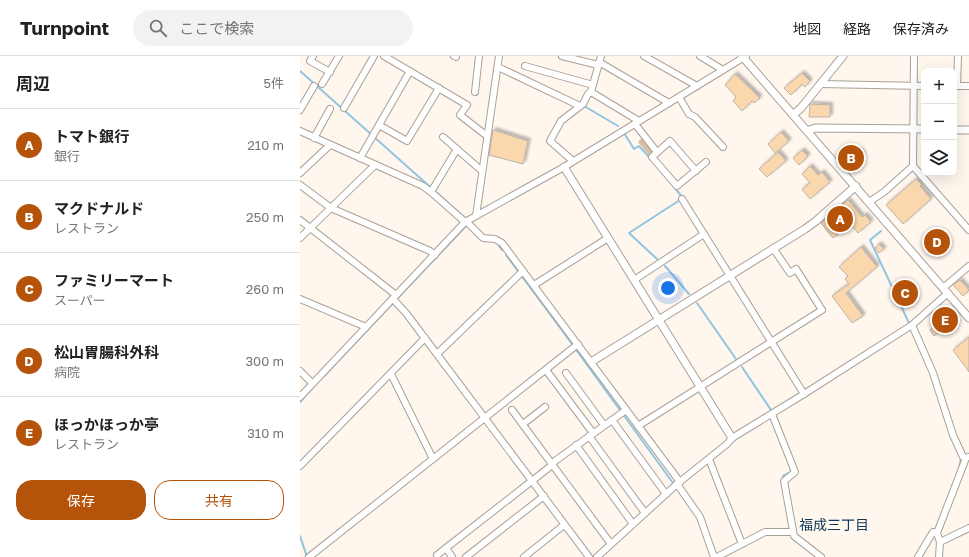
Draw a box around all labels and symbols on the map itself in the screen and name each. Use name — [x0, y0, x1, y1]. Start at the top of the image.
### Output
pin: B — [838, 143, 864, 173]
pin: A — [827, 204, 853, 234]
pin: D — [924, 227, 950, 257]
your location — [658, 278, 678, 298]
pin: C — [892, 278, 918, 308]
pin: E — [932, 305, 958, 335]
district label: 福成三丁目 — [799, 516, 869, 533]

